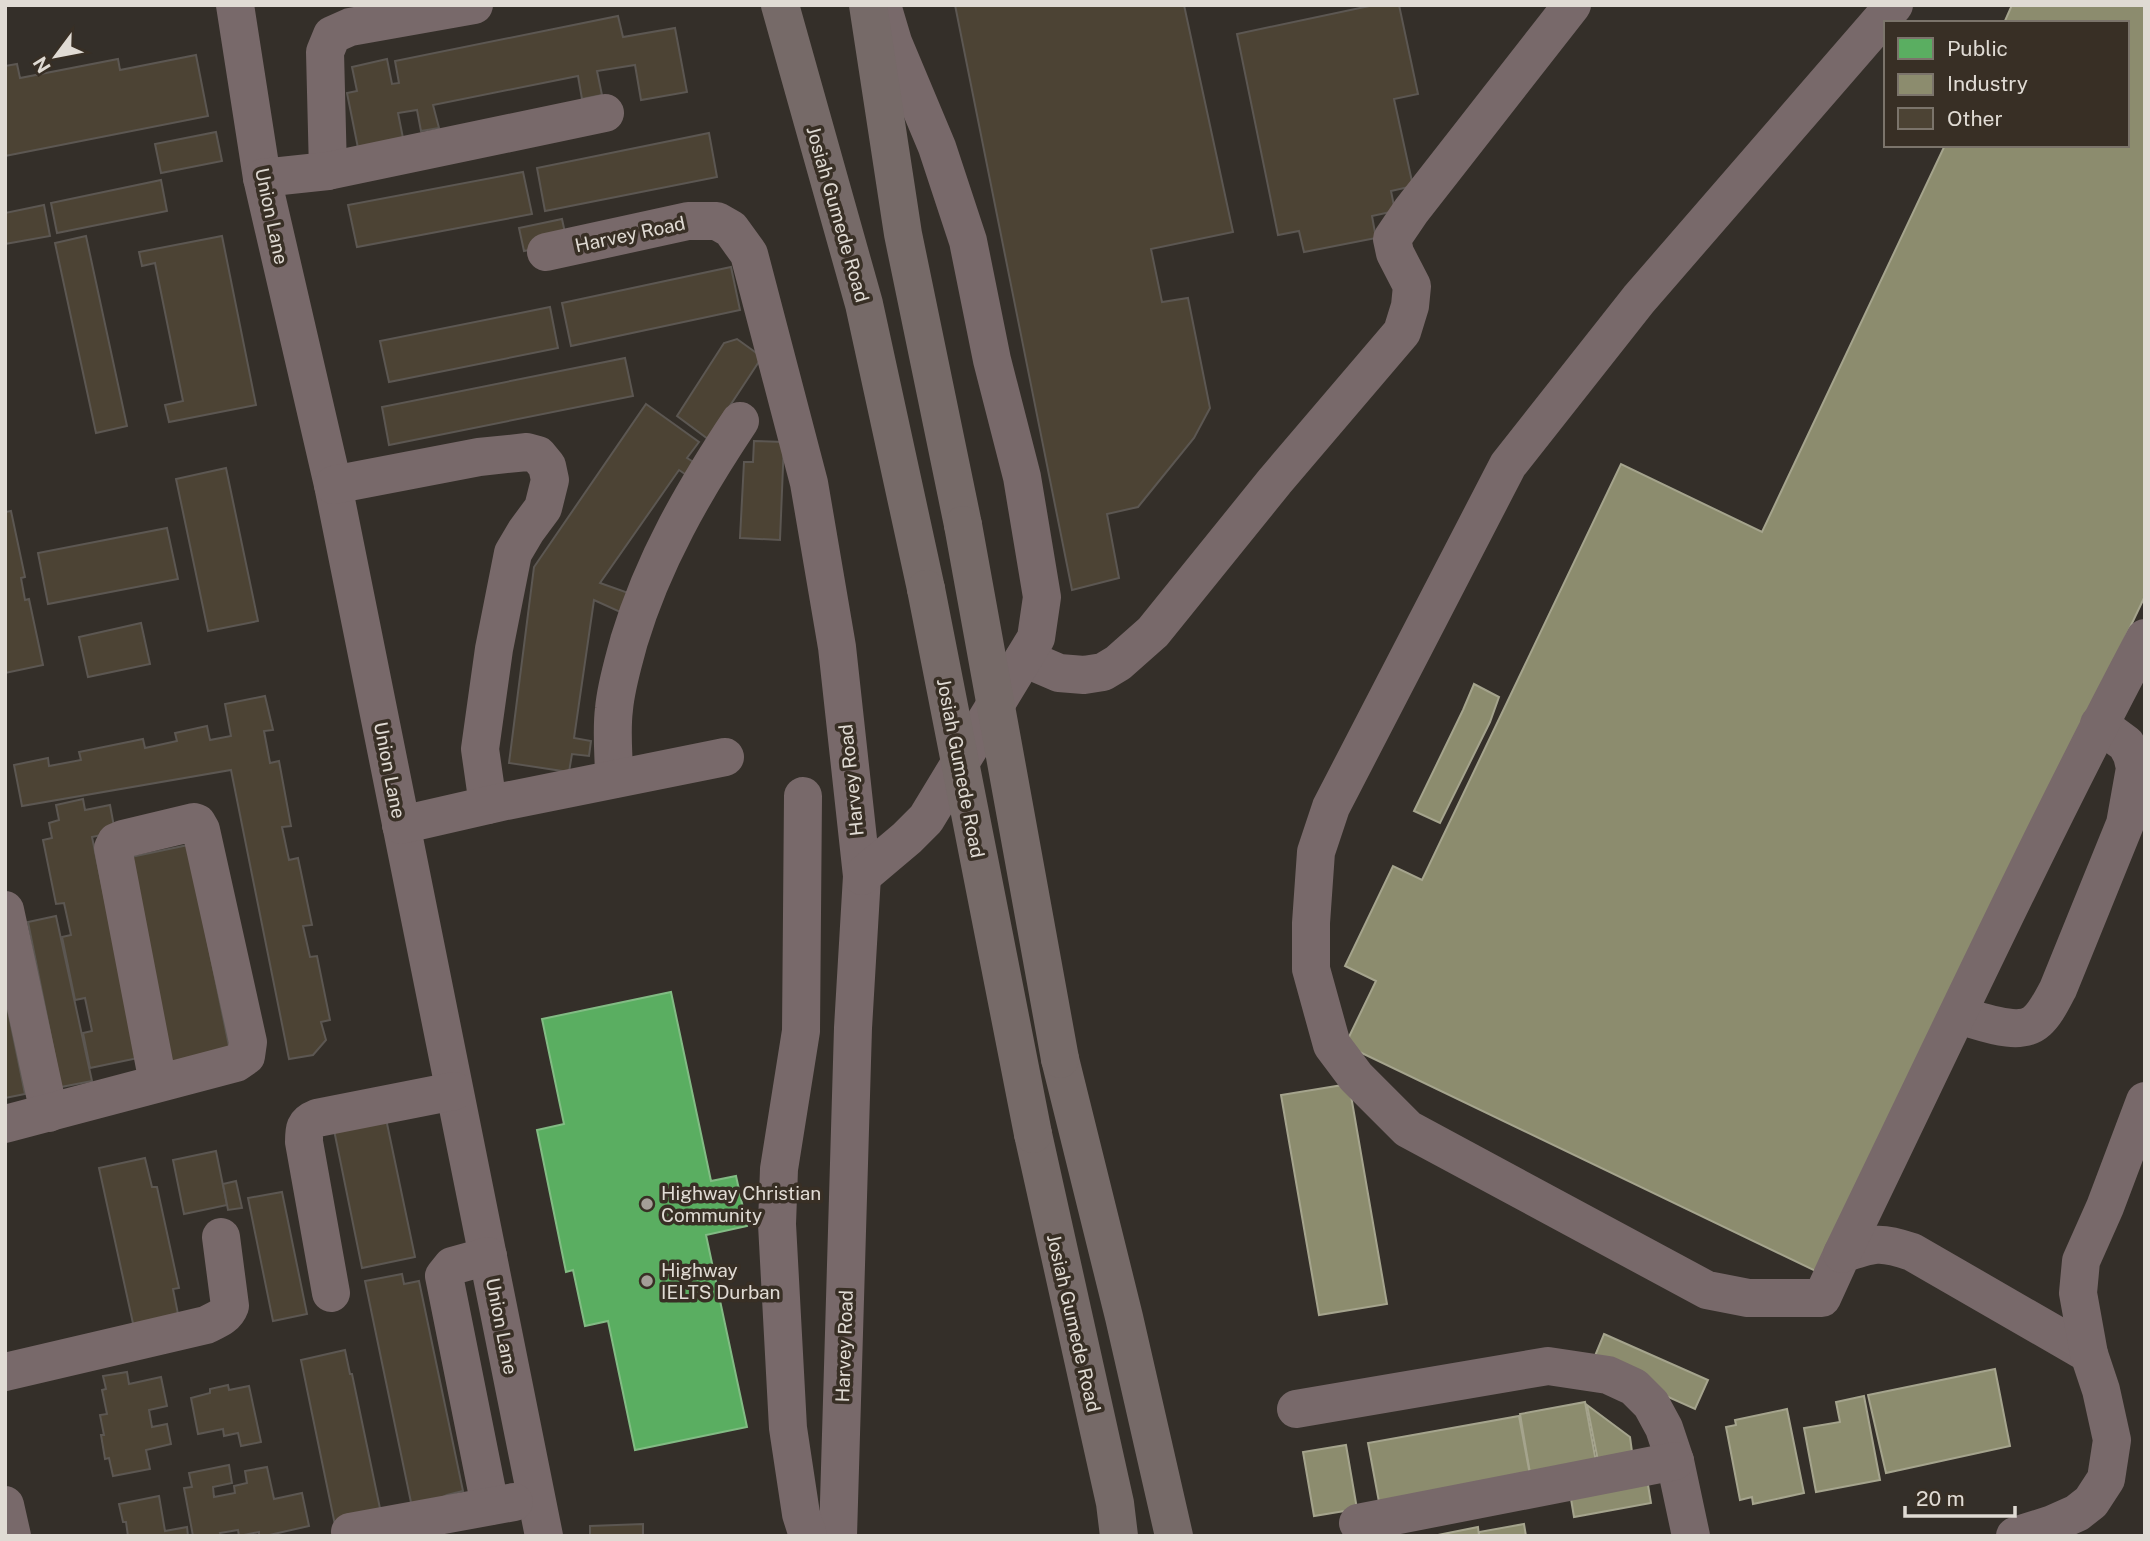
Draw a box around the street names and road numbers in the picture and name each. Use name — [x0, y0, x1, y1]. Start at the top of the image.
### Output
street label: Josiah Gumede Road — [802, 123, 874, 305]
street label: Union Lane — [251, 166, 293, 266]
street label: Harvey Road — [573, 212, 687, 256]
street label: Josiah Gumede Road — [933, 676, 989, 860]
street label: Union Lane — [370, 720, 410, 820]
street label: Harvey Road — [834, 723, 868, 837]
street label: Josiah Gumede Road — [1043, 1232, 1105, 1414]
street label: Union Lane — [482, 1276, 522, 1376]
street label: Harvey Road — [831, 1289, 857, 1403]

